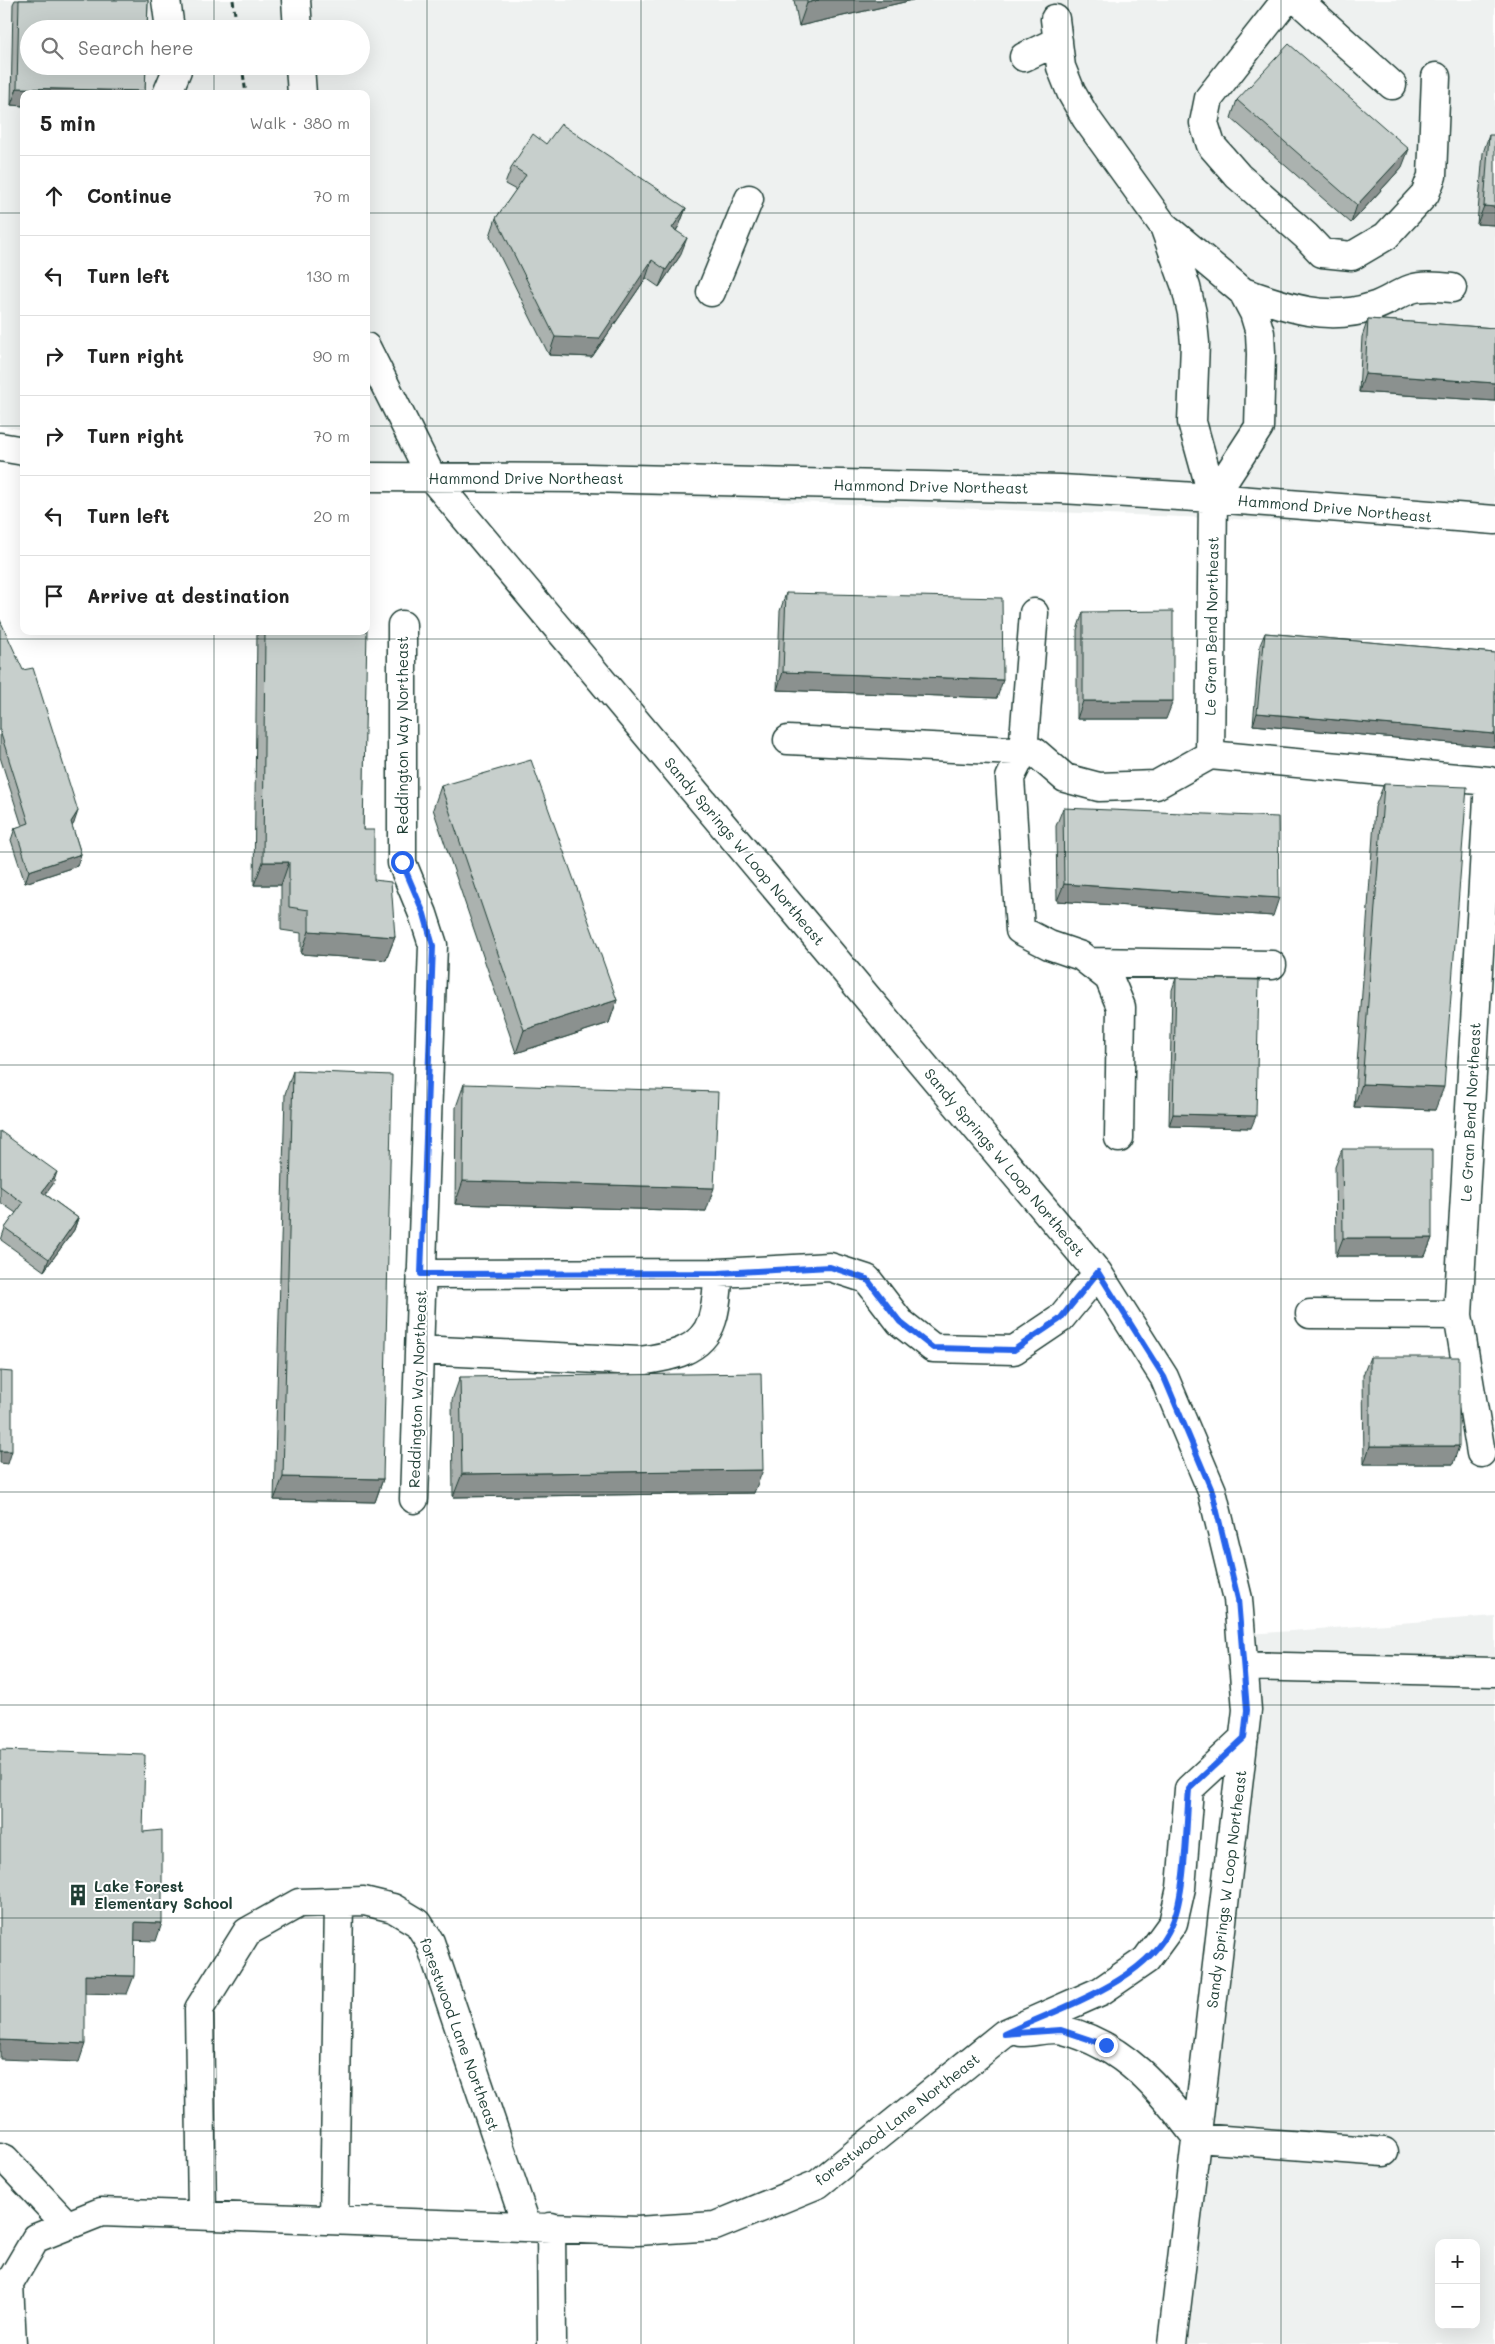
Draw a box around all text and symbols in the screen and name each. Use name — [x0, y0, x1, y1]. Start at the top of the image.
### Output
search box — [20, 20, 370, 75]
icon: search — [38, 34, 66, 62]
text: Search here — [78, 35, 194, 60]
text: 5 min — [40, 109, 96, 136]
text: Walk · 380 m — [249, 112, 350, 133]
icon: ahead — [40, 182, 68, 210]
text: Continue — [87, 183, 172, 208]
text: 70 m — [313, 185, 350, 206]
icon: left — [40, 262, 68, 290]
text: Turn left — [87, 263, 170, 288]
text: 130 m — [306, 265, 350, 286]
icon: right — [40, 342, 68, 370]
text: Turn right — [87, 343, 184, 368]
text: 90 m — [313, 345, 350, 366]
icon: right — [40, 422, 68, 450]
text: Turn right — [87, 423, 184, 448]
text: 70 m — [313, 425, 350, 446]
street label: Hammond Drive Northeast — [429, 468, 624, 488]
street label: Hammond Drive Northeast — [833, 474, 1029, 498]
street label: Hammond Drive Northeast — [1237, 490, 1433, 526]
icon: left — [40, 502, 68, 530]
text: Turn left — [87, 503, 170, 528]
text: 20 m — [313, 505, 350, 526]
street label: Le Gran Bend Northeast — [1199, 536, 1223, 716]
icon: arrive — [40, 582, 68, 610]
text: Arrive at destination — [87, 583, 290, 608]
street label: Reddington Way Northeast — [392, 636, 412, 834]
street label: Sandy Springs W Loop Northeast — [660, 753, 830, 949]
route start — [391, 851, 414, 874]
street label: Le Gran Bend Northeast — [1455, 1022, 1485, 1202]
street label: Sandy Springs W Loop Northeast — [920, 1064, 1090, 1260]
street label: Reddington Way Northeast — [404, 1290, 430, 1488]
street label: Sandy Springs W Loop Northeast — [1201, 1769, 1251, 2009]
place label: Lake Forest Elementary School — [94, 1876, 233, 1913]
building icon: Lake Forest Elementary School — [65, 1882, 91, 1908]
street label: forestwood Lane Northeast — [416, 1935, 504, 2133]
route end — [1095, 2034, 1118, 2057]
street label: forestwood Lane Northeast — [811, 2048, 983, 2190]
map controls — [1435, 2239, 1480, 2329]
button: + — [1435, 2239, 1480, 2284]
button: − — [1435, 2284, 1480, 2329]

